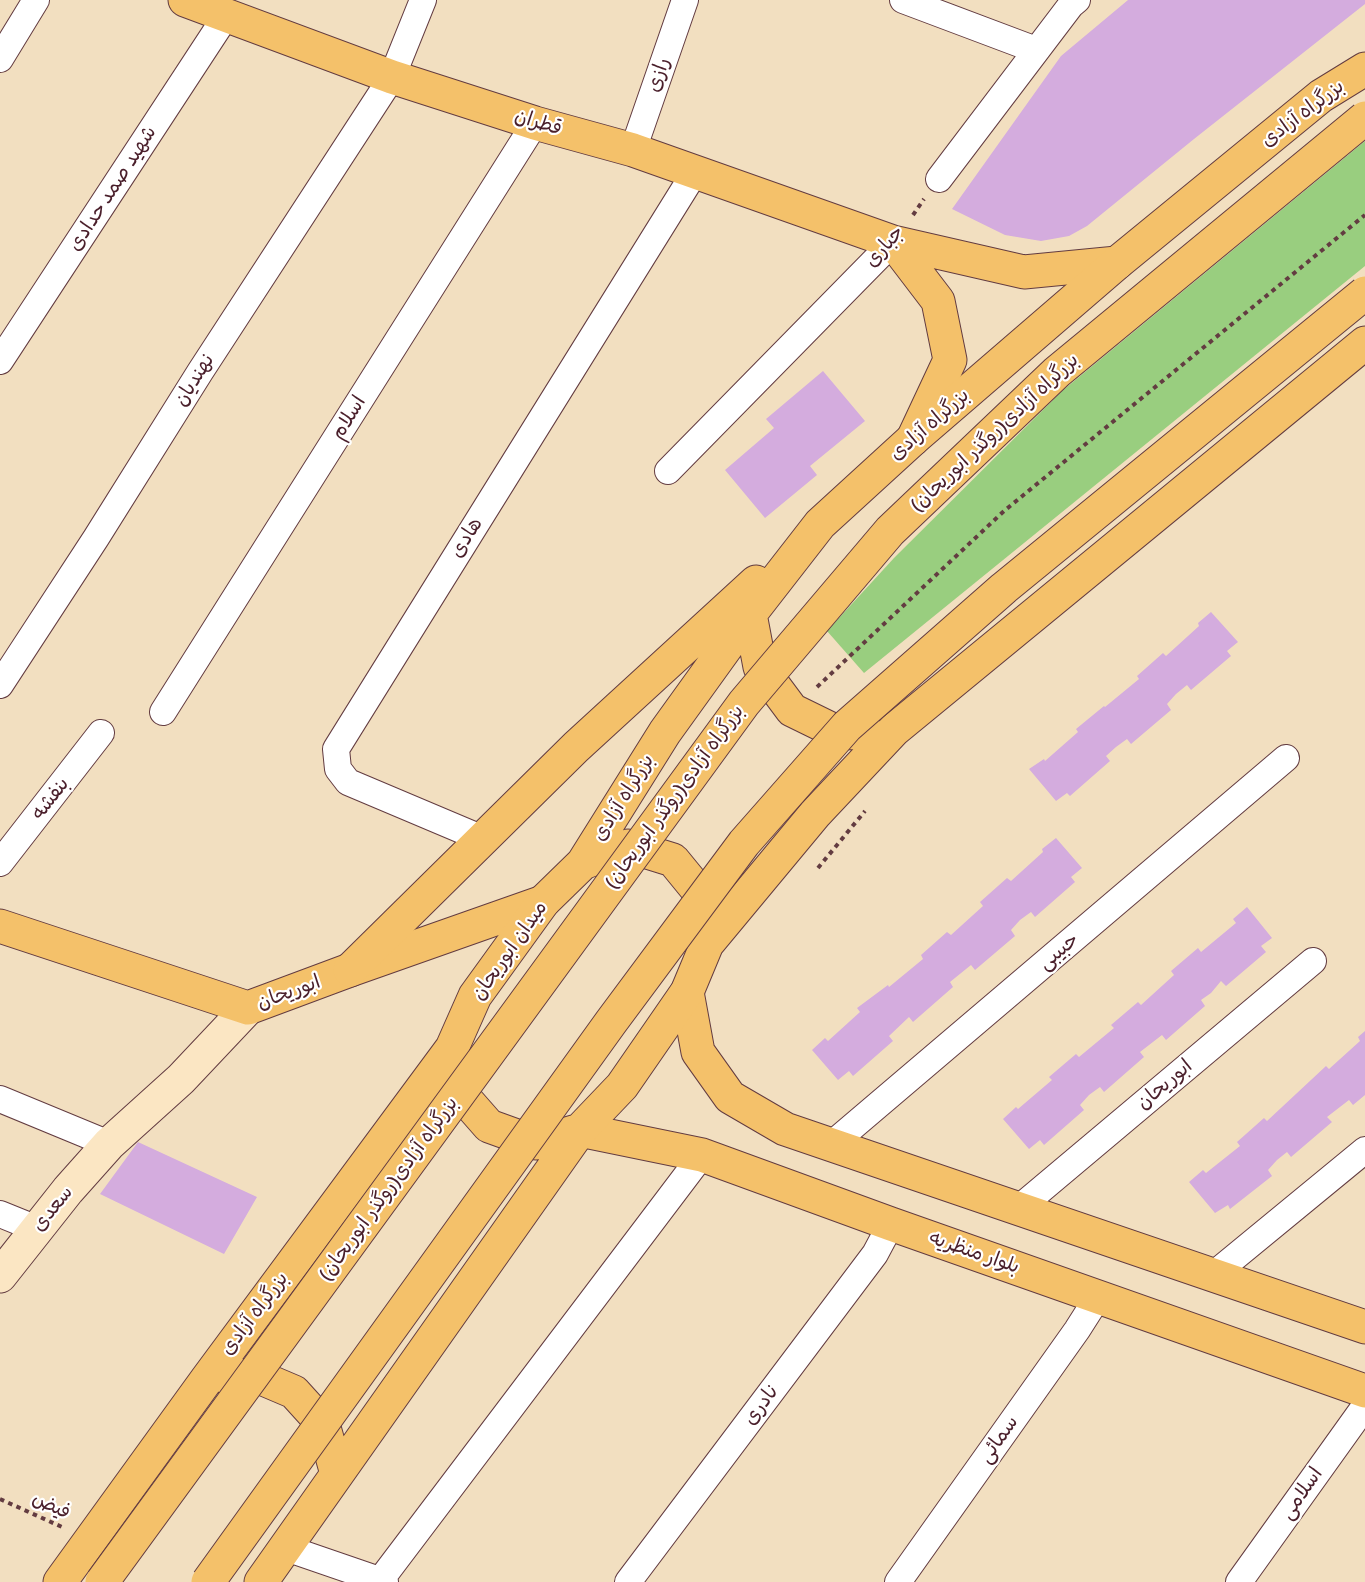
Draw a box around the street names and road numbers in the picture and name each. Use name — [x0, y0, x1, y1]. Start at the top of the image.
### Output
street label: رازی — [642, 54, 676, 96]
street label: بزرگراه آزادی — [1257, 75, 1349, 153]
street label: قطران — [511, 104, 565, 142]
street label: شهید صمد حدادی — [64, 122, 162, 256]
street label: جباری — [860, 221, 910, 273]
street label: نهندیان — [169, 349, 221, 411]
street label: بزرگراه آزادی(روگذر ابوریحان) — [906, 349, 1084, 517]
street label: بزرگراه آزادی — [885, 384, 975, 466]
street label: اسلام — [326, 392, 372, 444]
street label: هادی — [445, 513, 489, 563]
street label: بزرگراه آزادی(روگذر ابوریحان) — [600, 700, 750, 894]
street label: بزرگراه آزادی — [588, 750, 660, 846]
street label: بنفشه — [27, 773, 75, 825]
street label: میدان ابوریحان — [467, 897, 553, 1005]
street label: حبیبی — [1034, 928, 1084, 976]
street label: ابوریحان — [254, 970, 324, 1016]
street label: ابوریحان — [1132, 1055, 1198, 1115]
street label: بزرگراه آزادی(روگذر ابوریحان) — [314, 1092, 464, 1286]
street label: سعدی — [27, 1181, 79, 1237]
street label: بلوار منظریه — [926, 1226, 1022, 1280]
street label: بزرگراه آزادی — [216, 1268, 294, 1360]
street label: نادری — [739, 1380, 785, 1430]
street label: سمائی — [974, 1411, 1024, 1469]
street label: اسلامی — [1275, 1463, 1329, 1525]
street label: فیض — [28, 1487, 74, 1525]

